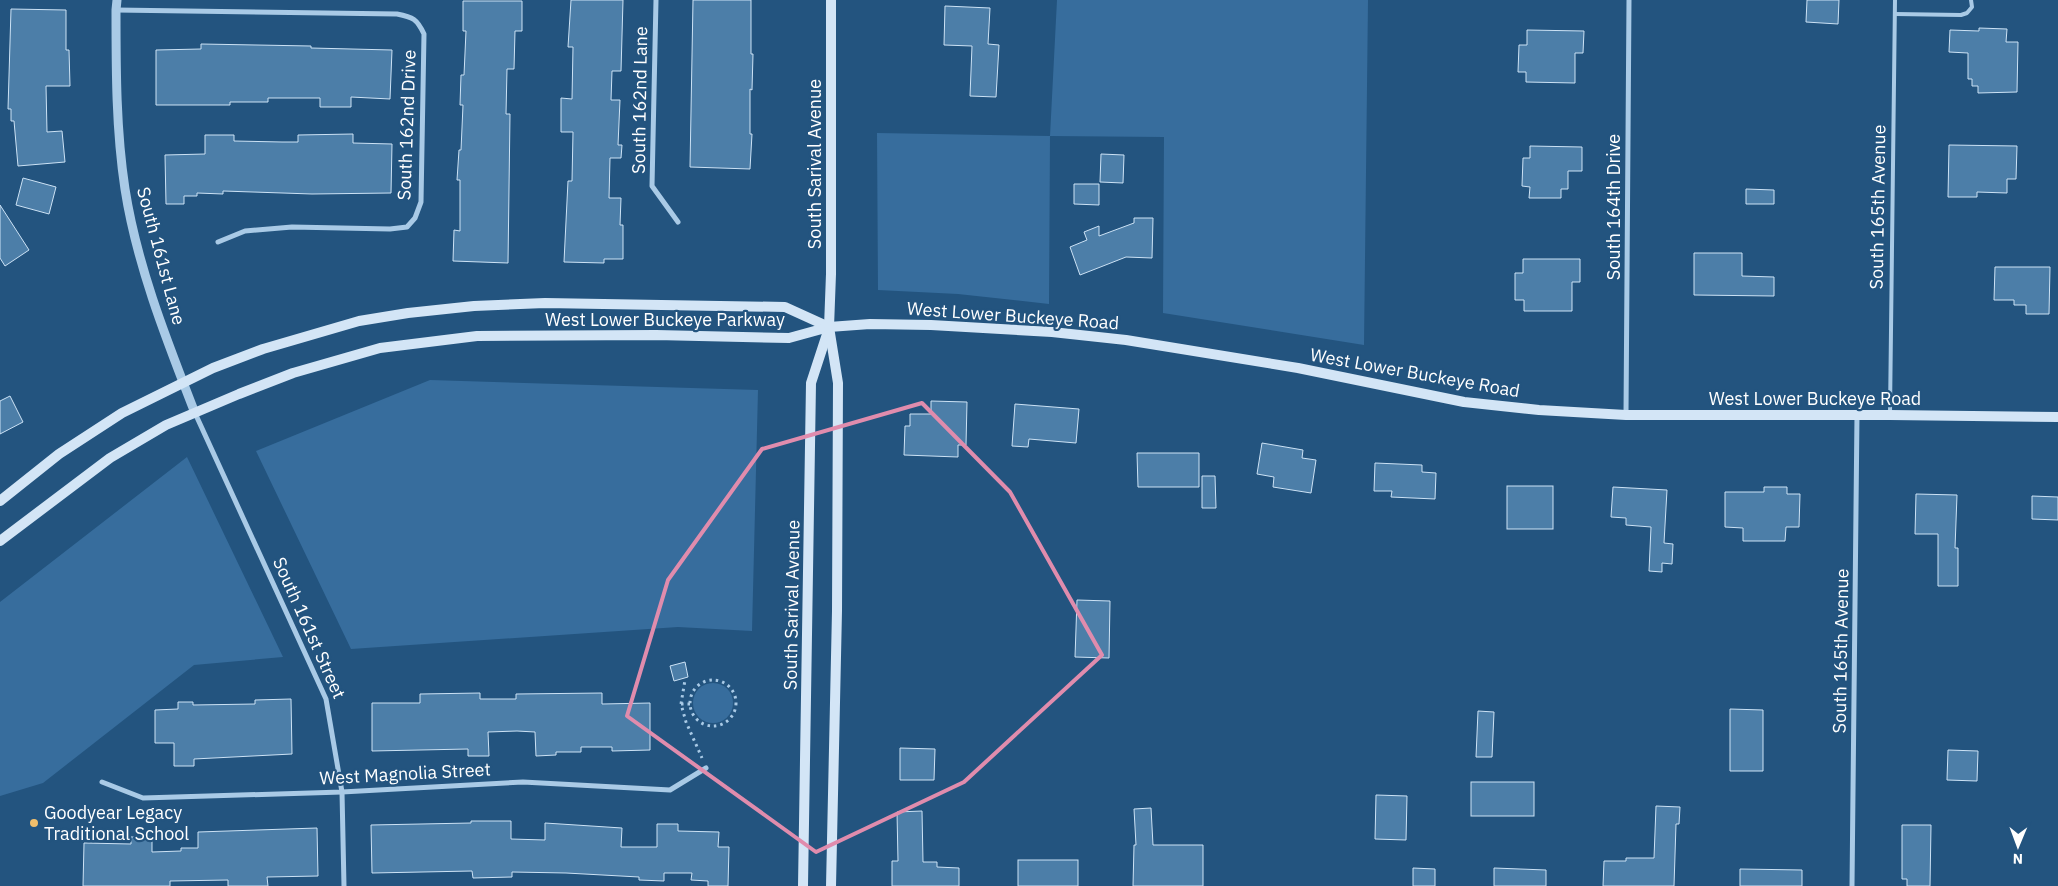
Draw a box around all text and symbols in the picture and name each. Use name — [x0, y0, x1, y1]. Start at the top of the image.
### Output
street label: South 162nd Lane — [627, 26, 652, 174]
street label: South 162nd Drive — [392, 49, 421, 201]
street label: South Sarival Avenue — [803, 79, 826, 249]
street label: South 165th Avenue — [1865, 124, 1890, 290]
street label: South 164th Drive — [1602, 134, 1625, 280]
street label: South 161st Lane — [132, 184, 191, 327]
street label: West Lower Buckeye Road — [906, 297, 1120, 334]
street label: West Lower Buckeye Parkway — [545, 308, 785, 331]
street label: West Lower Buckeye Road — [1308, 343, 1522, 402]
street label: West Lower Buckeye Road — [1709, 387, 1921, 410]
street label: South Sarival Avenue — [779, 520, 804, 690]
street label: South 161st Street — [268, 553, 351, 702]
street label: South 165th Avenue — [1828, 568, 1853, 734]
street label: West Magnolia Street — [319, 758, 491, 789]
place label: Goodyear Legacy Traditional School — [44, 801, 189, 845]
marker: Goodyear Legacy Traditional School — [28, 817, 40, 829]
north arrow — [1993, 821, 2043, 871]
text: N — [2013, 850, 2023, 868]

